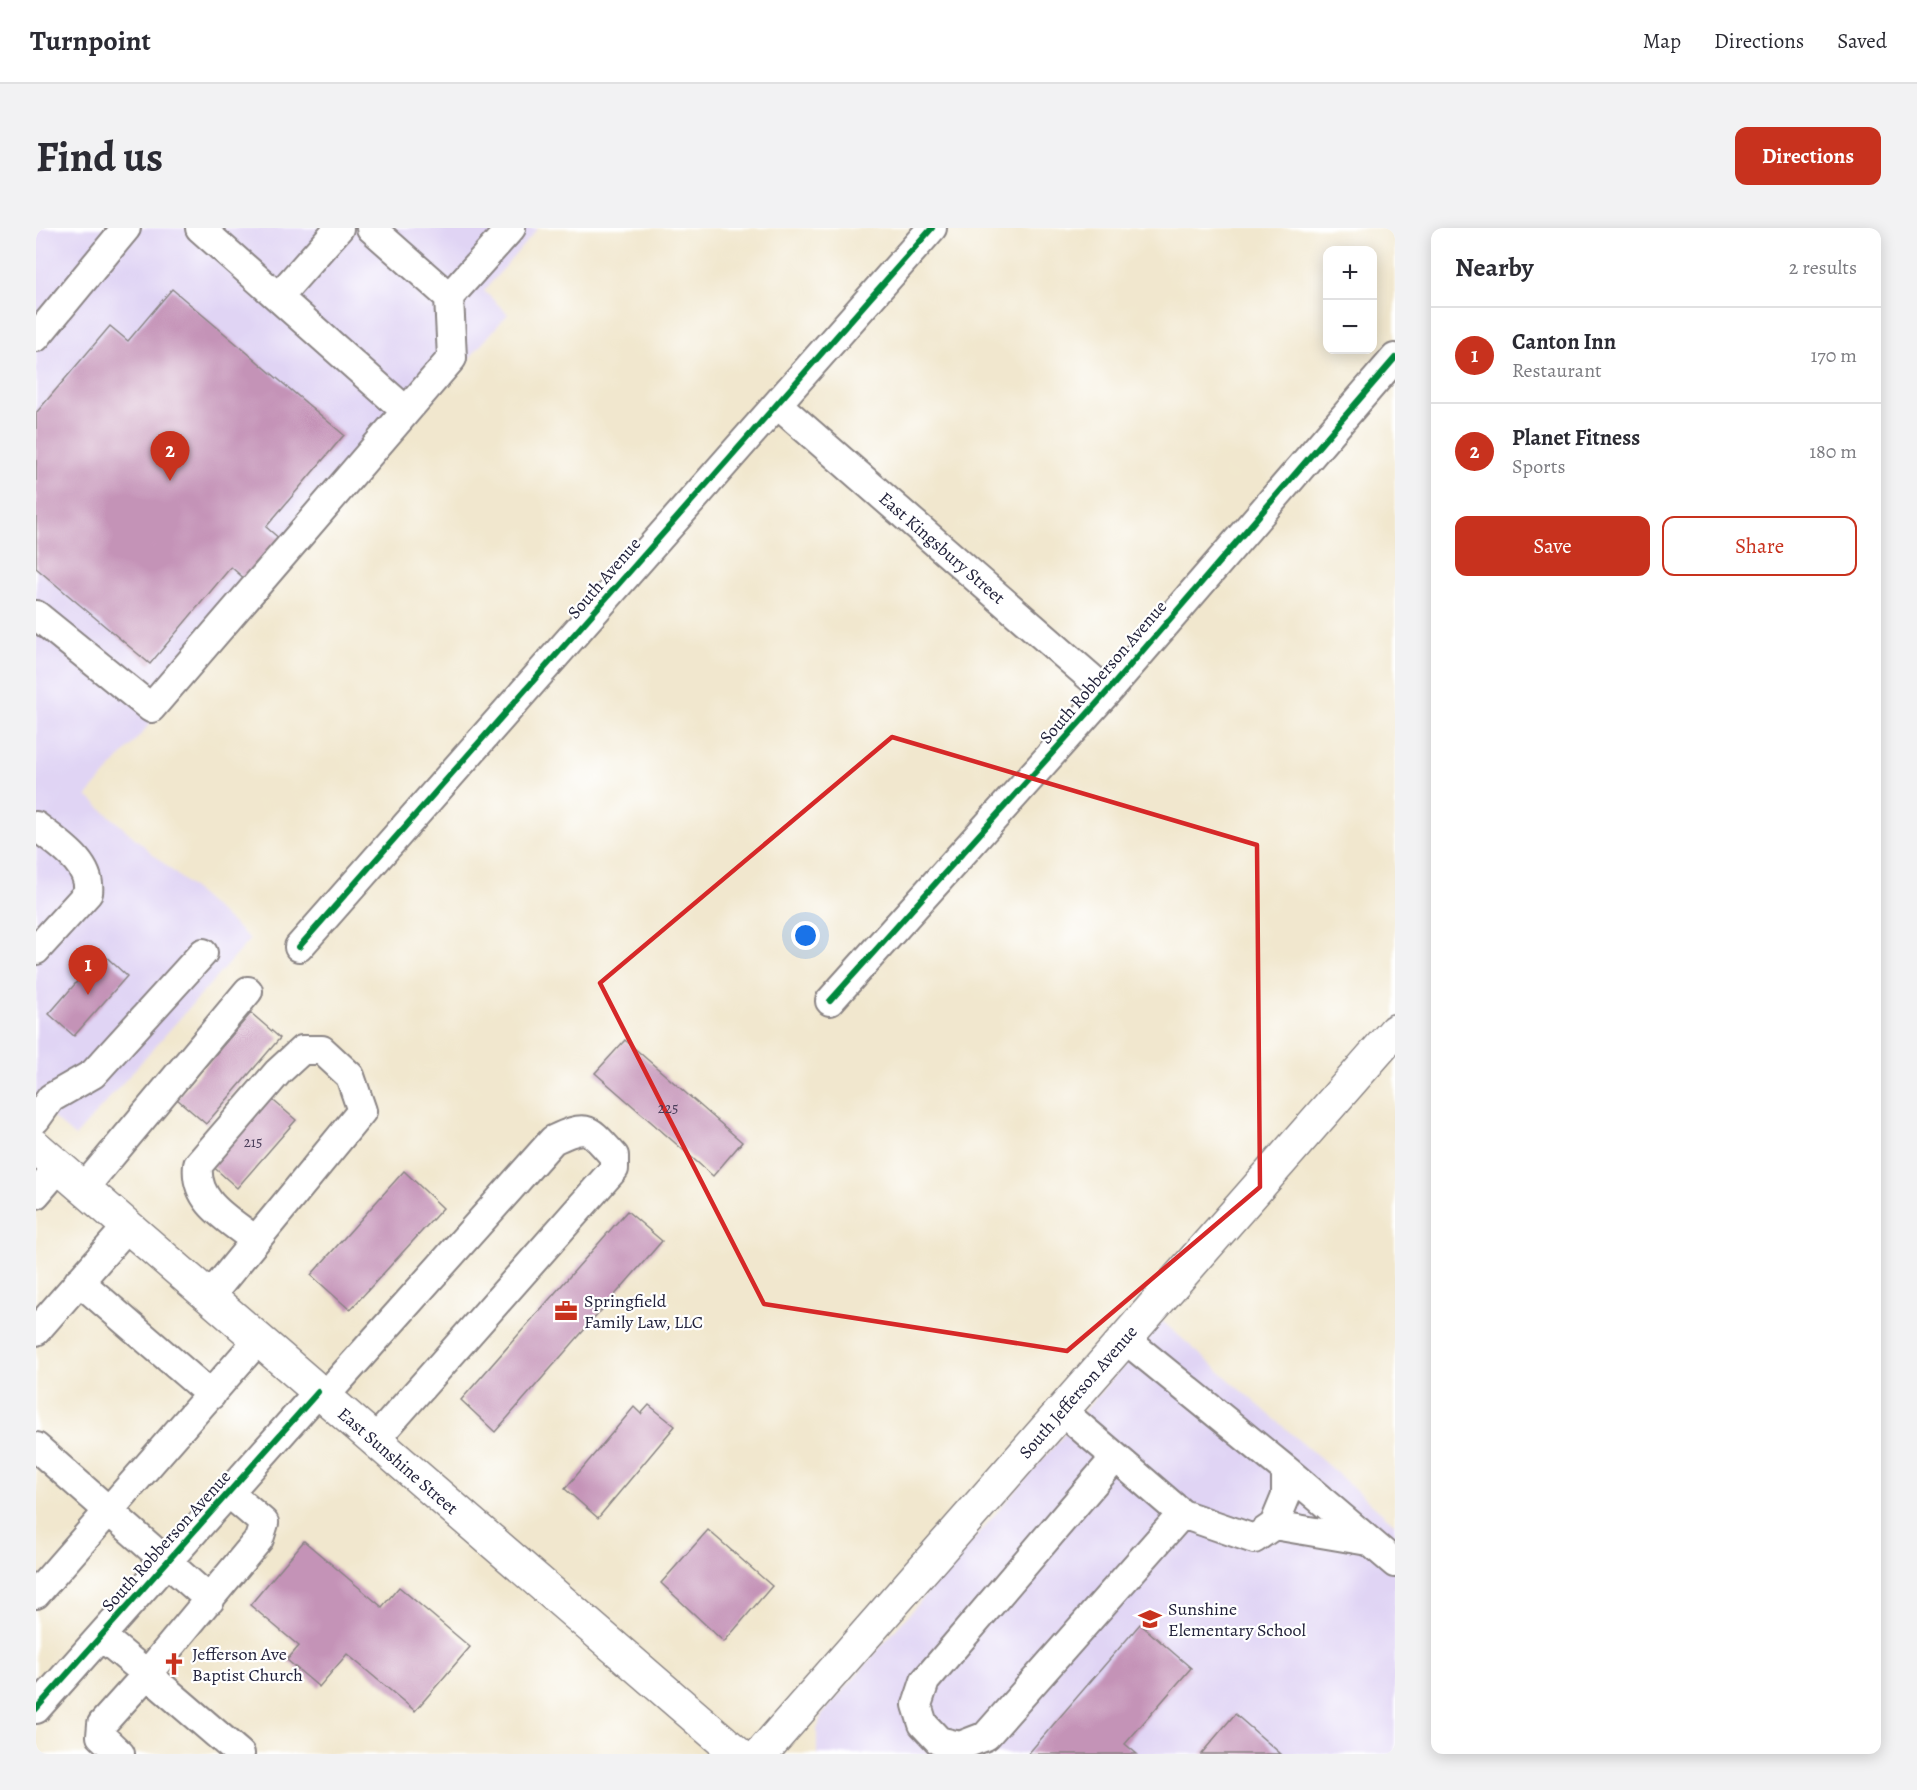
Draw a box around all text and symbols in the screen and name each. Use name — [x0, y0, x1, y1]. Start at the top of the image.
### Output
text: Turnpoint — [30, 22, 151, 60]
text: Map — [1643, 27, 1681, 55]
text: Directions — [1714, 27, 1804, 55]
text: Saved — [1837, 27, 1887, 55]
button: Directions — [1735, 127, 1881, 185]
text: Find us — [36, 128, 163, 185]
map controls — [1323, 246, 1377, 354]
button: + — [1323, 246, 1377, 300]
text: Nearby — [1455, 250, 1534, 285]
text: 2 results — [1789, 254, 1857, 281]
button: − — [1323, 300, 1377, 354]
text: Canton Inn — [1512, 327, 1616, 357]
text: 1 — [1471, 342, 1478, 369]
text: 170 m — [1811, 342, 1857, 369]
text: Restaurant — [1512, 357, 1602, 384]
text: Planet Fitness — [1512, 423, 1640, 453]
pin: 2 — [150, 432, 190, 481]
text: 2 — [1470, 438, 1479, 465]
text: 180 m — [1809, 438, 1857, 465]
text: Sports — [1512, 453, 1565, 480]
street label: East Kingsbury Street — [874, 487, 1010, 610]
button: Save — [1455, 516, 1650, 576]
button: Share — [1662, 516, 1857, 576]
street label: South Avenue — [562, 532, 646, 624]
street label: South Robberson Avenue — [1034, 595, 1172, 749]
your location — [791, 921, 820, 950]
pin: 1 — [68, 946, 108, 995]
house number: 225 — [658, 1098, 678, 1118]
house number: 215 — [244, 1132, 262, 1152]
place label: Springfield Family Law, LLC — [584, 1289, 703, 1334]
office icon: Springfield Family Law, LLC — [553, 1298, 579, 1324]
street label: South Jefferson Avenue — [1013, 1320, 1143, 1464]
street label: East Sunshine Street — [333, 1402, 463, 1520]
street label: South Robberson Avenue — [96, 1465, 236, 1617]
place label: Sunshine Elementary School — [1168, 1597, 1306, 1642]
school or university icon: Sunshine Elementary School — [1137, 1606, 1163, 1632]
place label: Jefferson Ave Baptist Church — [192, 1642, 303, 1687]
church icon: Jefferson Ave Baptist Church — [161, 1651, 187, 1677]

